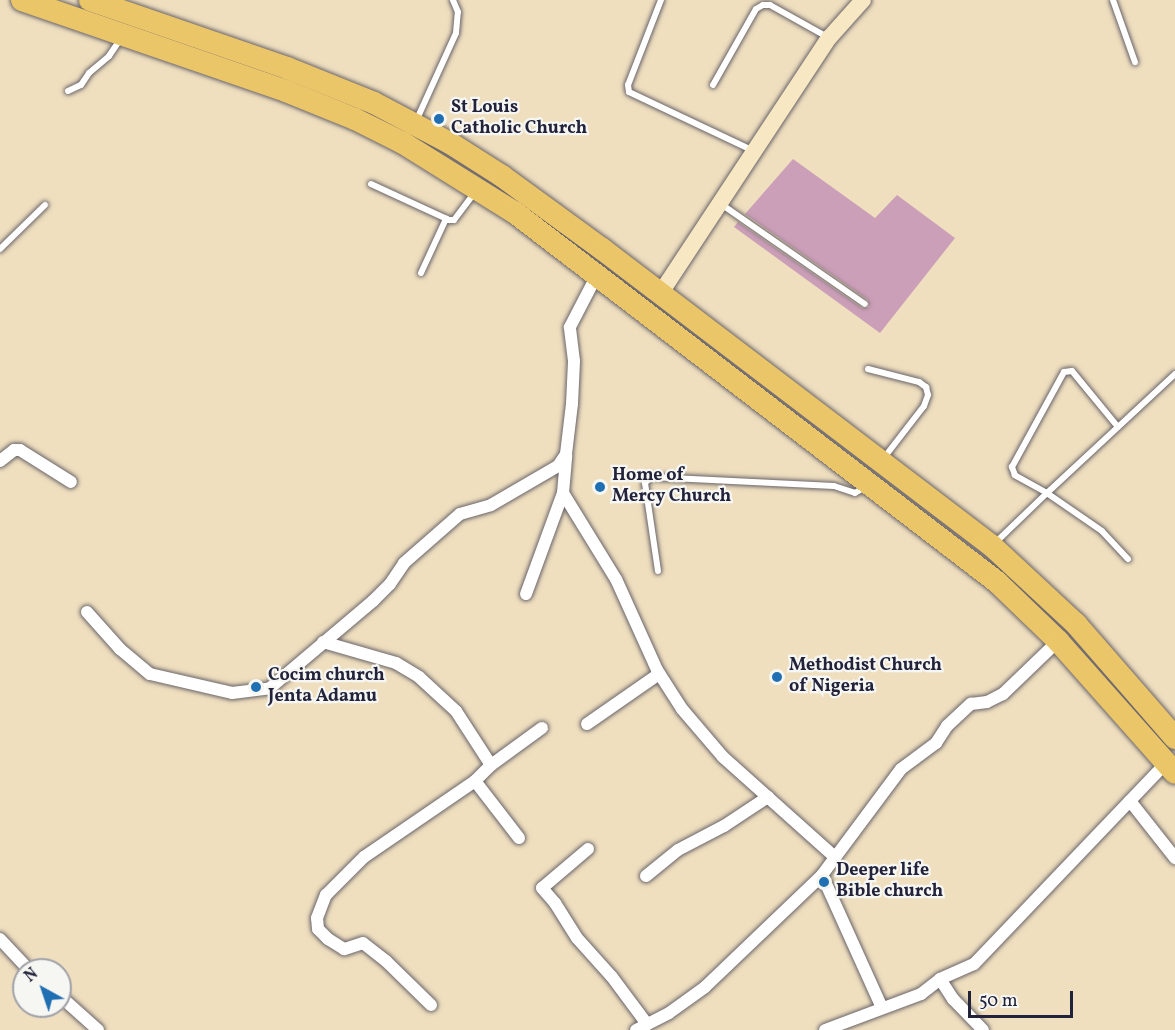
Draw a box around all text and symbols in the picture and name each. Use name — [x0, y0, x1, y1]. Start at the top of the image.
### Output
place label: St Louis Catholic Church — [451, 98, 587, 140]
marker: St Louis Catholic Church — [432, 112, 446, 126]
place label: Home of Mercy Church — [612, 466, 731, 508]
marker: Home of Mercy Church — [593, 480, 607, 494]
place label: Methodist Church of Nigeria — [789, 656, 942, 698]
place label: Cocim church Jenta Adamu — [268, 666, 385, 708]
marker: Methodist Church of Nigeria — [770, 670, 784, 684]
marker: Cocim church Jenta Adamu — [249, 680, 263, 694]
place label: Deeper life Bible church — [836, 861, 943, 904]
marker: Deeper life Bible church — [817, 875, 831, 889]
north arrow — [12, 958, 72, 1018]
text: N — [20, 964, 43, 988]
scale bar — [971, 979, 1076, 1017]
text: 50 m — [979, 989, 1018, 1014]

